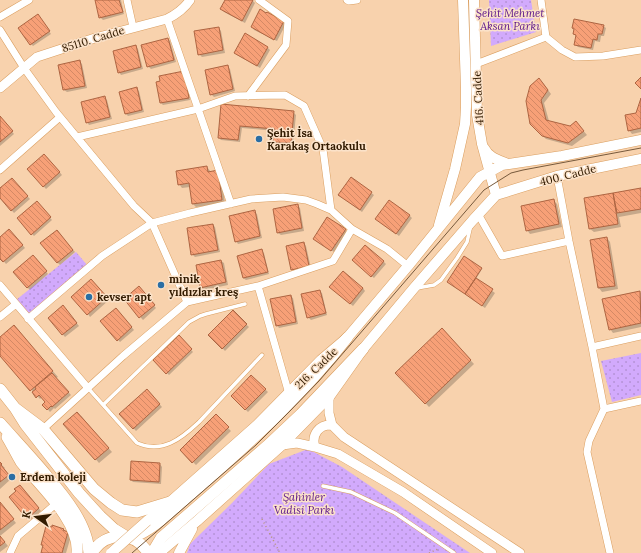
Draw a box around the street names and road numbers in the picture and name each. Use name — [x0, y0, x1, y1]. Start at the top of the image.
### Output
street label: 85110. Cadde — [60, 23, 126, 55]
street label: 416. Cadde — [470, 70, 486, 126]
street label: 400. Cadde — [538, 161, 598, 189]
street label: 216. Cadde — [292, 344, 340, 392]

